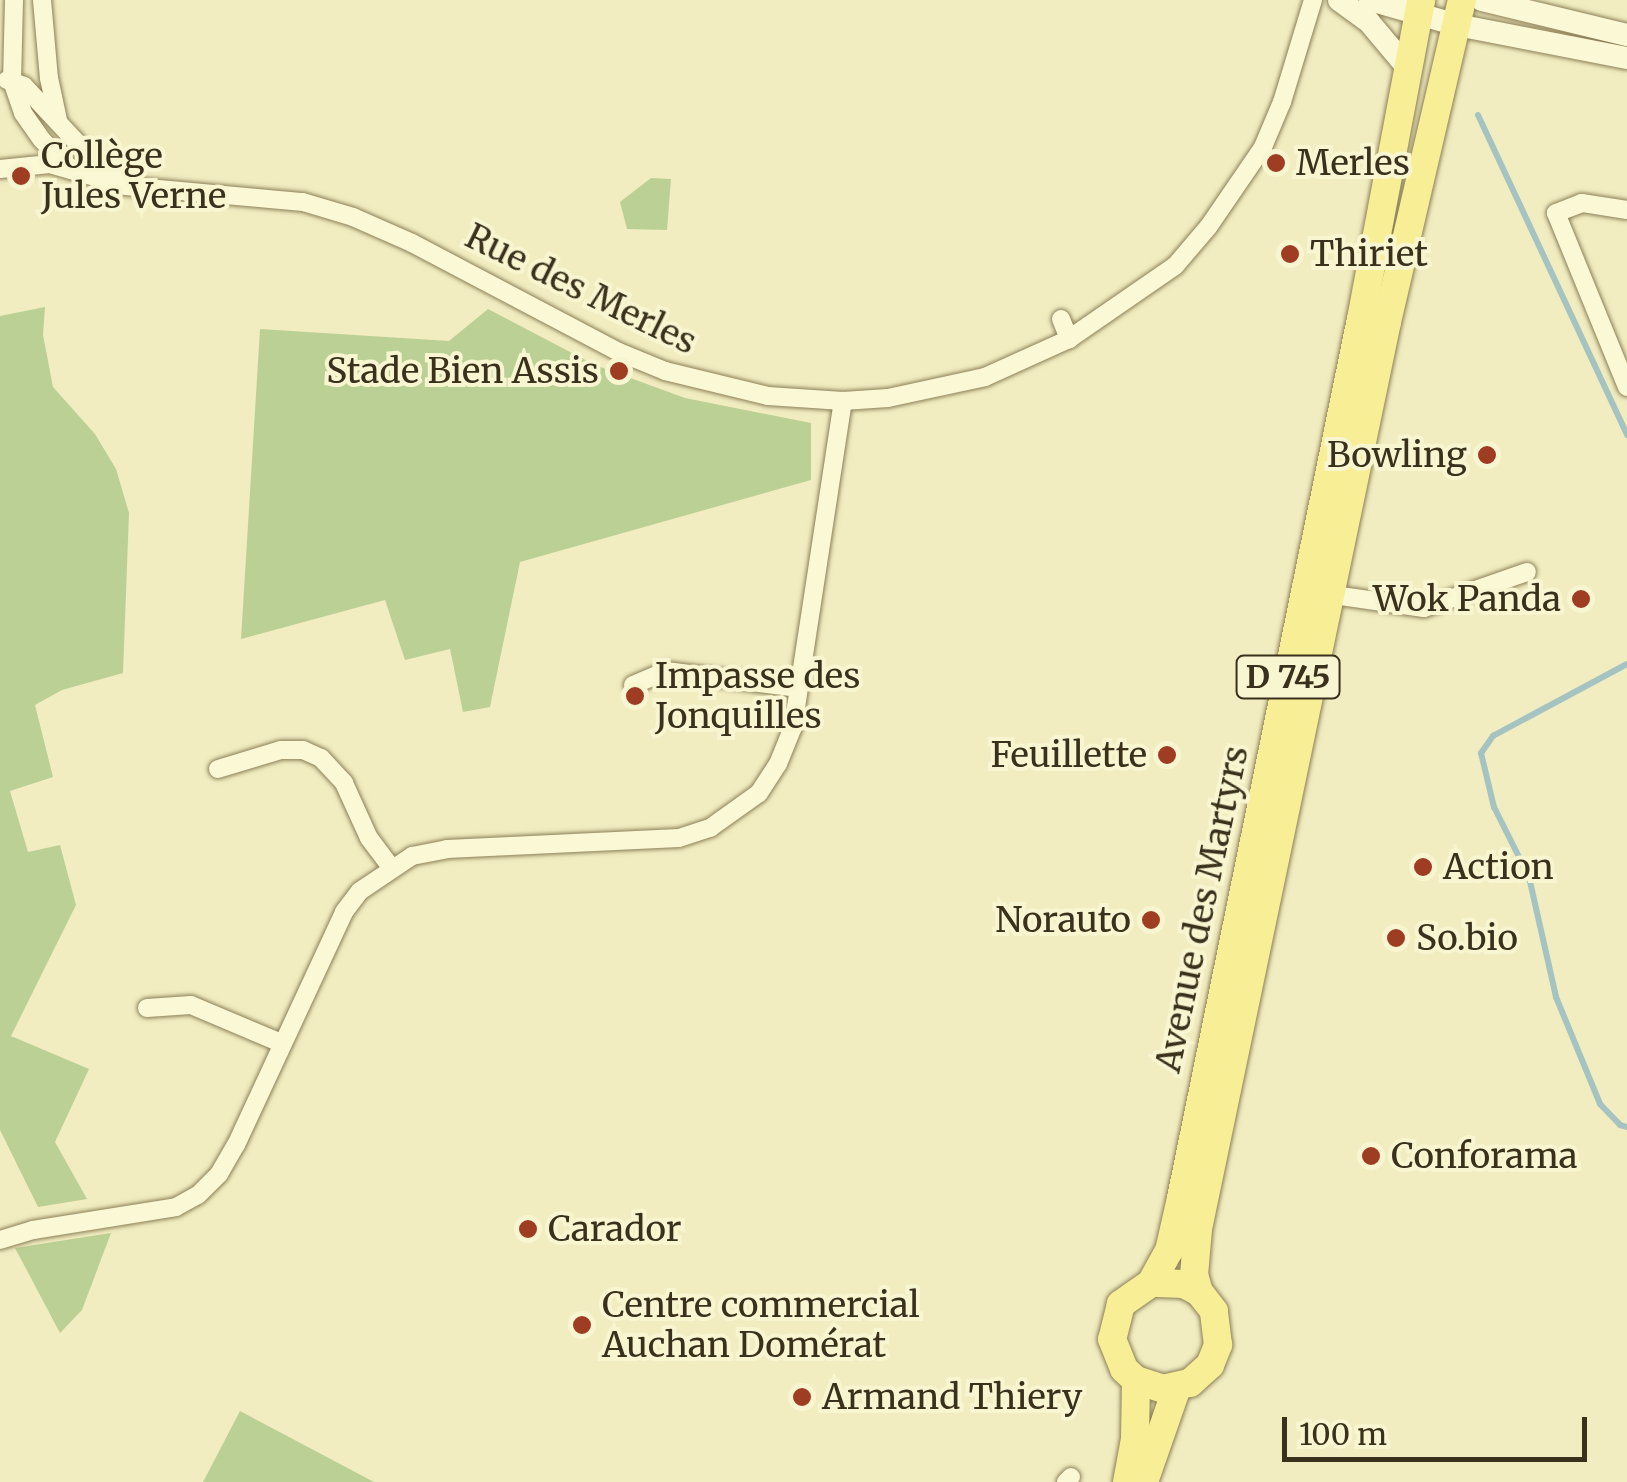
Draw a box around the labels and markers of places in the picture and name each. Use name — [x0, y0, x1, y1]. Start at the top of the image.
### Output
place label: Collège Jules Verne — [41, 135, 226, 217]
place label: Merles — [1296, 142, 1410, 184]
marker: Merles — [1265, 152, 1287, 174]
marker: Collège Jules Verne — [10, 165, 32, 187]
place label: Thiriet — [1310, 233, 1428, 275]
marker: Thiriet — [1279, 243, 1301, 265]
place label: Stade Bien Assis — [326, 350, 599, 392]
marker: Stade Bien Assis — [608, 360, 630, 382]
place label: Bowling — [1327, 434, 1467, 476]
marker: Bowling — [1476, 444, 1498, 466]
place label: Wok Panda — [1373, 578, 1561, 620]
marker: Wok Panda — [1570, 588, 1592, 610]
place label: Impasse des Jonquilles — [655, 655, 860, 737]
marker: Impasse des Jonquilles — [624, 685, 646, 707]
place label: Feuillette — [990, 734, 1147, 776]
marker: Feuillette — [1156, 744, 1178, 766]
place label: Action — [1443, 846, 1554, 888]
marker: Action — [1412, 856, 1434, 878]
place label: Norauto — [995, 899, 1131, 941]
marker: Norauto — [1140, 909, 1162, 931]
place label: So.bio — [1416, 917, 1518, 959]
marker: So.bio — [1385, 927, 1407, 949]
place label: Conforama — [1391, 1135, 1578, 1177]
marker: Conforama — [1360, 1145, 1382, 1167]
place label: Carador — [548, 1208, 681, 1250]
marker: Carador — [517, 1218, 539, 1240]
place label: Centre commercial Auchan Domérat — [602, 1284, 920, 1366]
marker: Centre commercial Auchan Domérat — [571, 1314, 593, 1336]
place label: Armand Thiery — [822, 1376, 1082, 1418]
marker: Armand Thiery — [791, 1386, 813, 1408]

